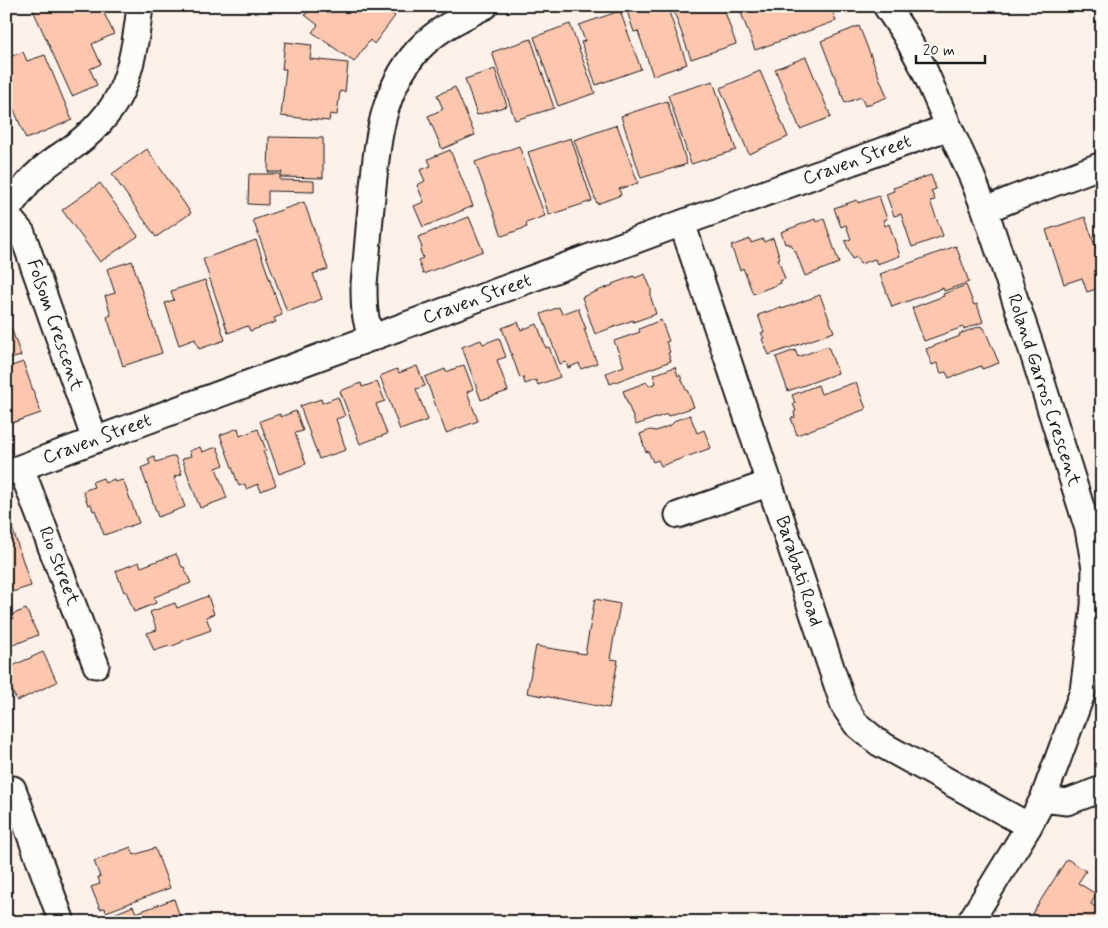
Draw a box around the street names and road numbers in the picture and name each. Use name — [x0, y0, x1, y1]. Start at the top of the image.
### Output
street label: Craven Street — [799, 129, 915, 191]
street label: Folsom Crescent — [21, 256, 89, 394]
street label: Craven Street — [419, 268, 535, 330]
street label: Roland Garros Crescent — [1001, 291, 1087, 489]
street label: Craven Street — [39, 408, 155, 470]
street label: Barabati Road — [769, 513, 829, 629]
street label: Rio Street — [33, 523, 85, 609]

